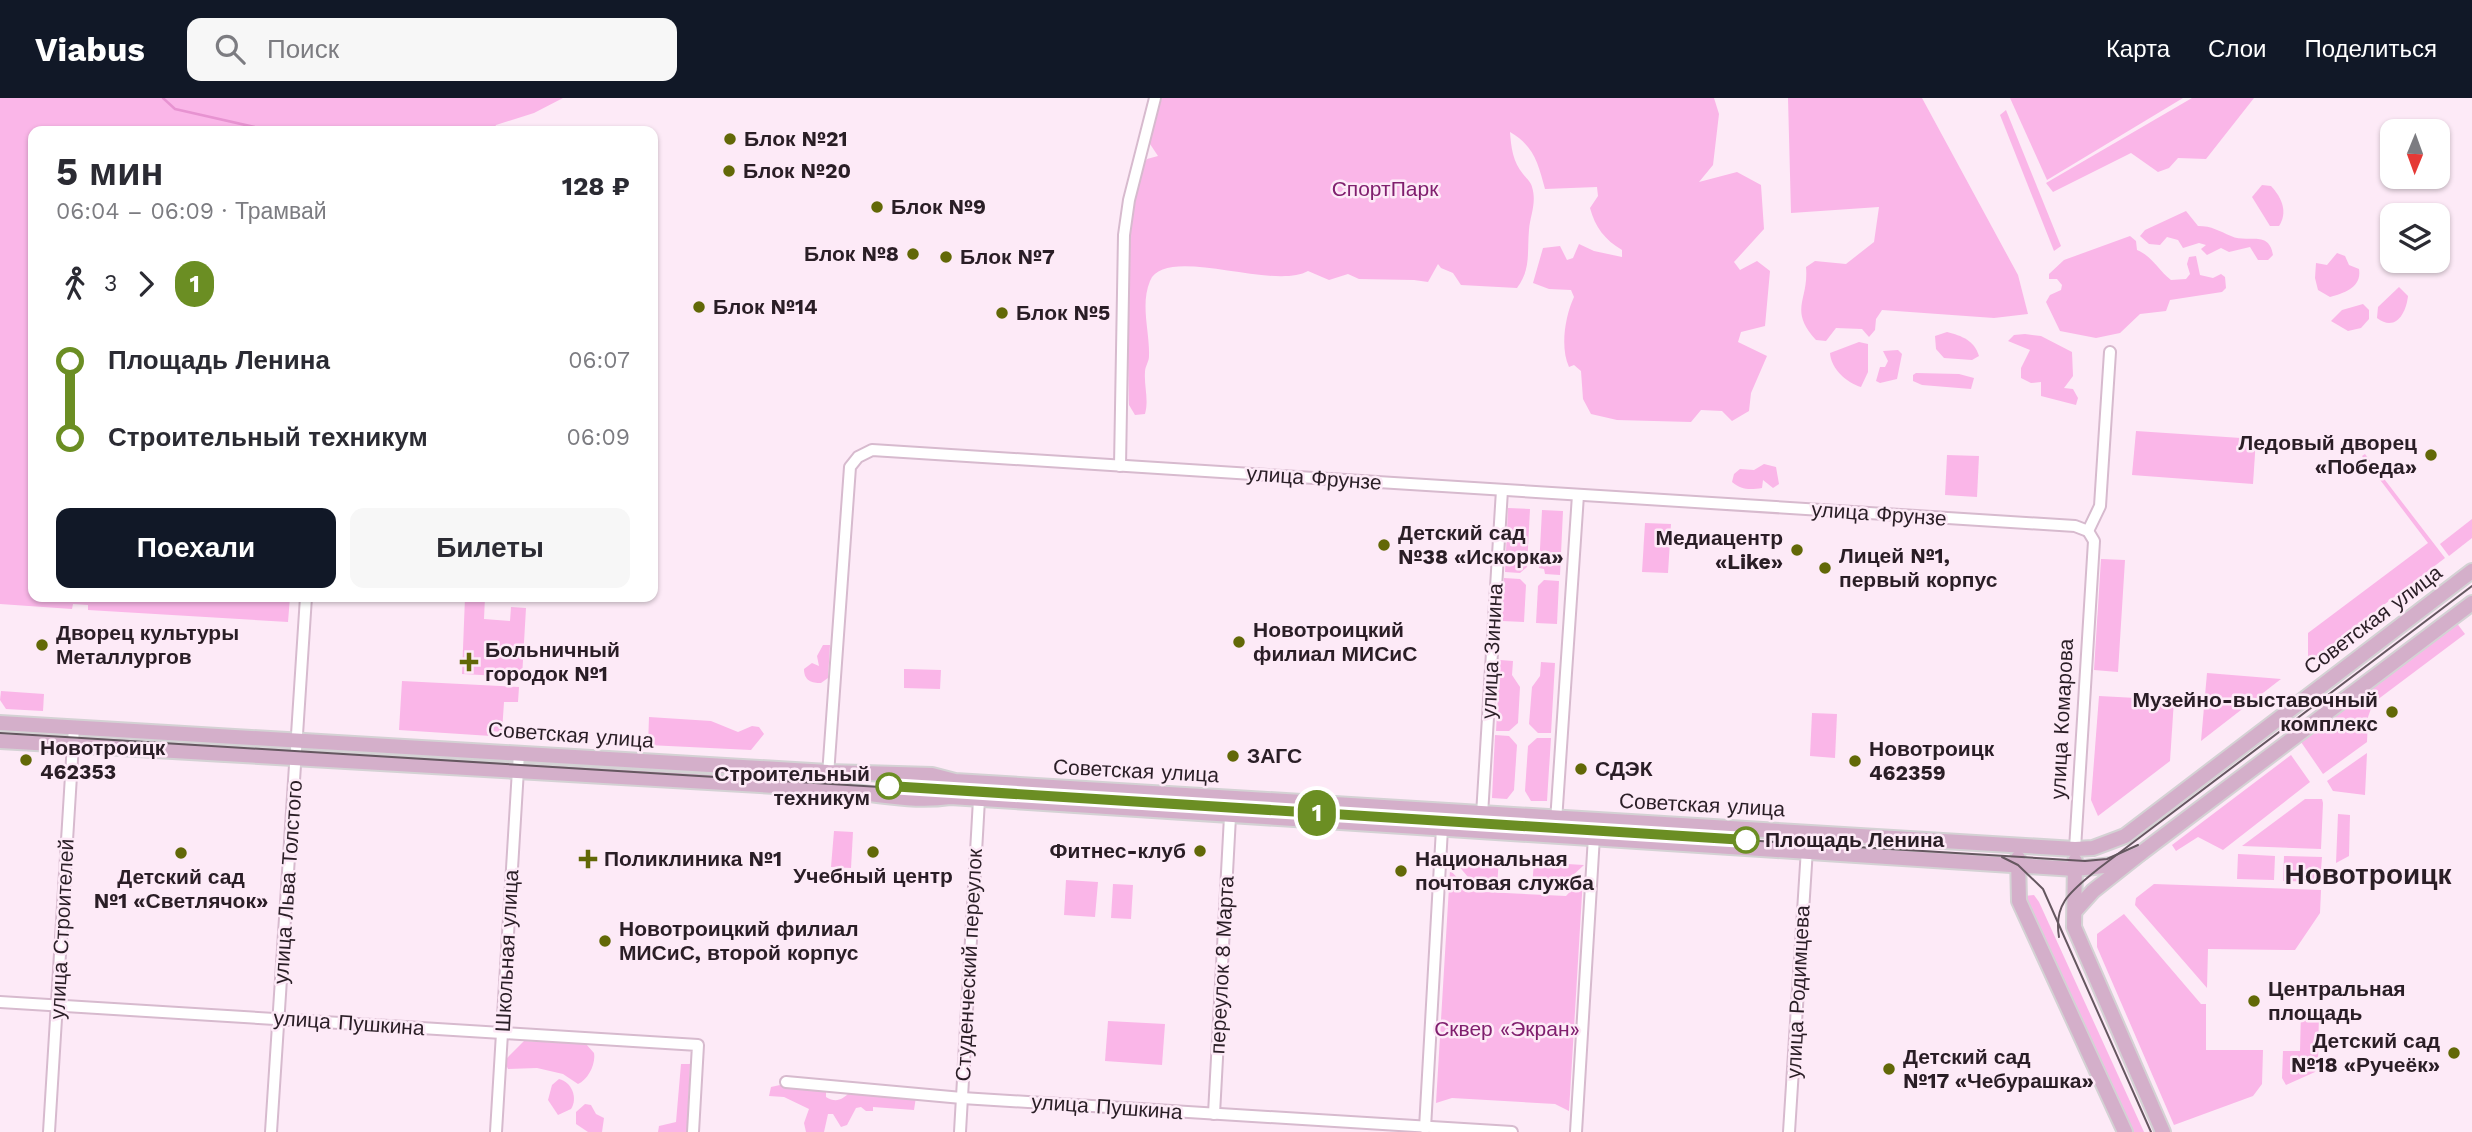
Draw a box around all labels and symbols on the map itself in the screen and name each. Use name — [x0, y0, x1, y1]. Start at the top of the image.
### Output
north arrow — [2380, 119, 2450, 189]
place label: Блок №21 — [744, 126, 848, 151]
marker: Блок №21 — [722, 131, 738, 147]
place label: Блок №20 — [743, 158, 851, 183]
marker: Блок №20 — [721, 163, 737, 179]
park label: СпортПарк — [1332, 176, 1439, 201]
place label: Блок №9 — [891, 194, 986, 219]
marker: Блок №9 — [869, 199, 885, 215]
place label: Блок №8 — [804, 241, 899, 266]
place label: Блок №7 — [960, 244, 1055, 269]
marker: Блок №8 — [905, 246, 921, 262]
marker: Блок №7 — [938, 249, 954, 265]
place label: Блок №14 — [713, 294, 818, 319]
marker: Блок №14 — [691, 299, 707, 315]
place label: Блок №5 — [1016, 300, 1110, 325]
marker: Блок №5 — [994, 305, 1010, 321]
place label: Ледовый дворец «Победа» — [2238, 430, 2417, 479]
marker: Ледовый дворец «Победа» — [2423, 447, 2439, 463]
street label: улица Фрунзе — [1246, 460, 1382, 495]
street label: улица Фрунзе — [1811, 496, 1947, 531]
place label: Детский сад №38 «Искорка» — [1398, 520, 1564, 569]
place label: Медиацентр «Like» — [1656, 525, 1783, 574]
marker: Детский сад №38 «Искорка» — [1376, 537, 1392, 553]
marker: Медиацентр «Like» — [1789, 542, 1805, 558]
place label: Лицей №1, первый корпус — [1839, 543, 1998, 592]
street label: Советская улица — [2299, 559, 2447, 680]
marker: Лицей №1, первый корпус — [1817, 560, 1833, 576]
street label: улица Зинина — [1475, 582, 1508, 719]
place label: Новотроицкий филиал МИСиС — [1253, 617, 1417, 666]
place label: Дворец культуры Металлургов — [56, 620, 239, 669]
marker: Новотроицкий филиал МИСиС — [1231, 634, 1247, 650]
marker: Дворец культуры Металлургов — [34, 637, 50, 653]
place label: Больничный городок №1 — [485, 637, 620, 686]
street label: улица Комарова — [2045, 638, 2078, 800]
marker: Больничный городок №1 — [459, 652, 479, 672]
place label: Музейно-выставочный комплекс — [2133, 687, 2378, 736]
marker: Музейно-выставочный комплекс — [2384, 704, 2400, 720]
street label: Советская улица — [487, 716, 655, 753]
place label: Новотроицк 462353 — [40, 735, 166, 784]
place label: Новотроицк 462359 — [1869, 736, 1995, 785]
place label: ЗАГС — [1247, 743, 1302, 768]
marker: ЗАГС — [1225, 748, 1241, 764]
marker: Новотроицк 462353 — [18, 752, 34, 768]
marker: Новотроицк 462359 — [1847, 753, 1863, 769]
street label: Советская улица — [1052, 754, 1220, 787]
place label: СДЭК — [1595, 756, 1653, 781]
place label: Строительный техникум — [714, 761, 870, 810]
marker: СДЭК — [1573, 761, 1589, 777]
marker: Строительный техникум — [876, 773, 902, 799]
street label: улица Льва Толстого — [268, 779, 307, 985]
street label: Советская улица — [1618, 788, 1786, 821]
line badge: 1 — [1294, 790, 1340, 836]
marker: Площадь Ленина — [1733, 827, 1759, 853]
place label: Площадь Ленина — [1765, 827, 1945, 852]
street label: улица Строителей — [44, 838, 79, 1020]
place label: Фитнес-клуб — [1050, 838, 1186, 863]
marker: Фитнес-клуб — [1192, 843, 1208, 859]
marker: Учебный центр — [865, 844, 881, 860]
marker: Детский сад №1 «Светлячок» — [173, 845, 189, 861]
place label: Поликлиника №1 — [604, 846, 782, 871]
place label: Национальная почтовая служба — [1415, 846, 1594, 895]
street label: Студенческий переулок — [950, 847, 987, 1082]
marker: Поликлиника №1 — [578, 849, 598, 869]
district label: Новотроицк — [2285, 858, 2452, 891]
place label: Учебный центр — [793, 863, 953, 888]
marker: Национальная почтовая служба — [1393, 863, 1409, 879]
place label: Детский сад №1 «Светлячок» — [94, 864, 268, 913]
street label: Школьная улица — [490, 869, 523, 1033]
street label: переулок 8 Марта — [1204, 875, 1239, 1055]
street label: улица Родимцева — [1780, 904, 1815, 1079]
place label: Новотроицкий филиал МИСиС, второй корпус — [619, 916, 859, 965]
marker: Новотроицкий филиал МИСиС, второй корпус — [597, 933, 613, 949]
place label: Центральная площадь — [2268, 976, 2406, 1025]
marker: Центральная площадь — [2246, 993, 2262, 1009]
street label: улица Пушкина — [273, 1005, 426, 1040]
park label: Сквер «Экран» — [1434, 1016, 1580, 1041]
place label: Детский сад №18 «Ручеёк» — [2291, 1028, 2440, 1077]
place label: Детский сад №17 «Чебурашка» — [1903, 1044, 2094, 1093]
marker: Детский сад №18 «Ручеёк» — [2446, 1045, 2462, 1061]
marker: Детский сад №17 «Чебурашка» — [1881, 1061, 1897, 1077]
street label: улица Пушкина — [1031, 1089, 1184, 1124]

